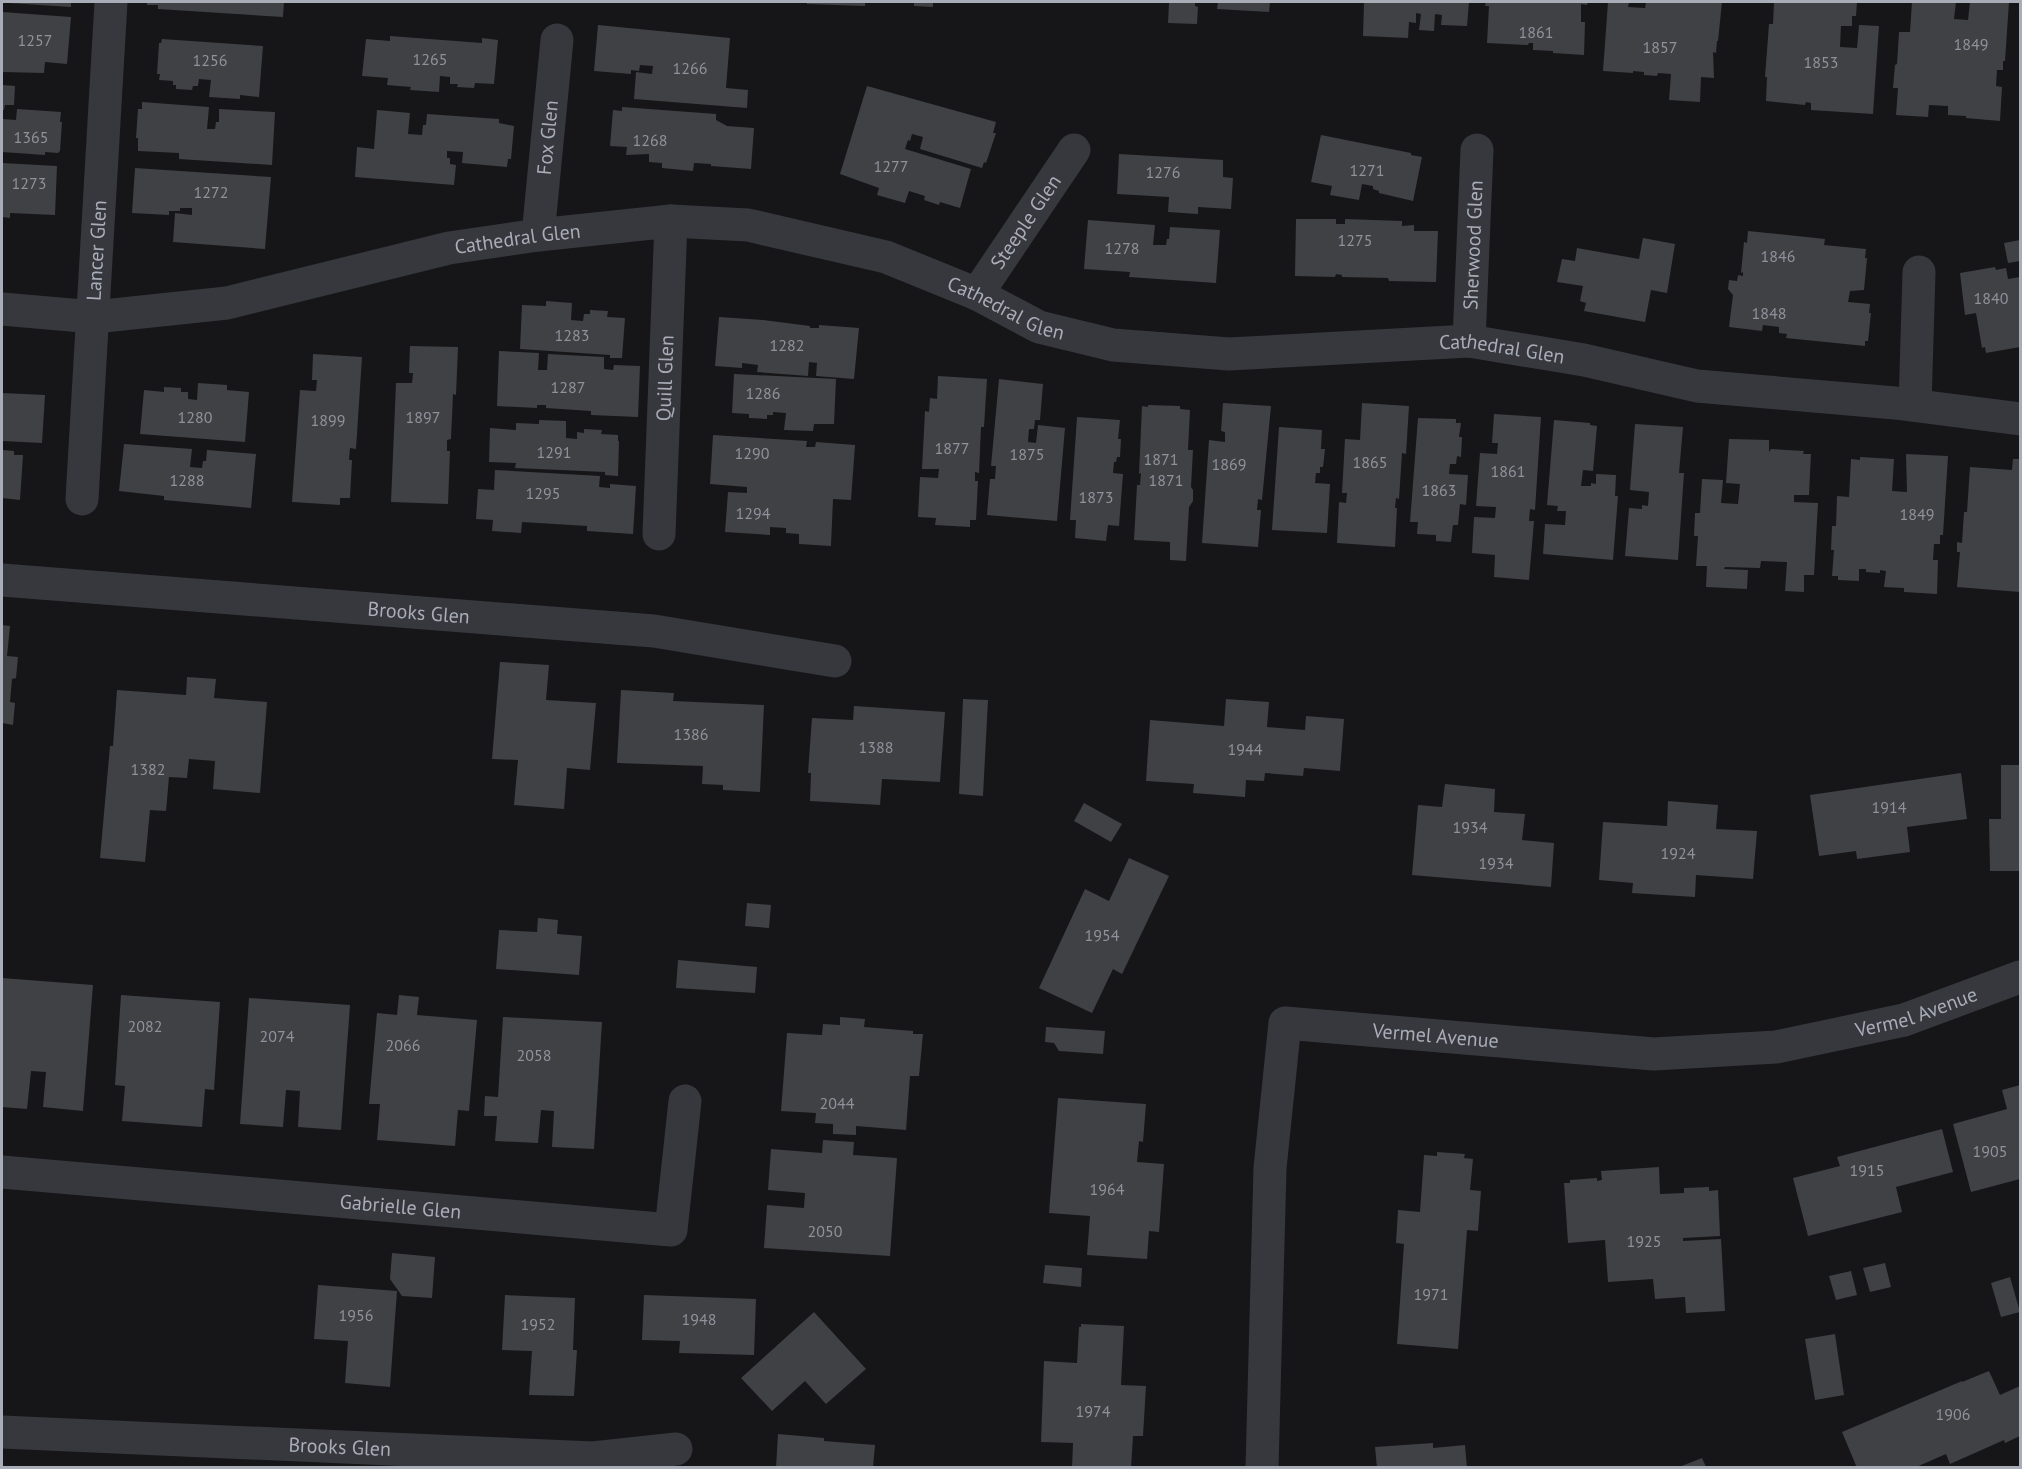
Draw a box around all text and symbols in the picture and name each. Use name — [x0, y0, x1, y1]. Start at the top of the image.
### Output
house number: 1861 — [1519, 22, 1553, 42]
house number: 1257 — [18, 30, 52, 50]
house number: 1849 — [1954, 34, 1988, 54]
house number: 1857 — [1643, 37, 1677, 57]
house number: 1265 — [413, 49, 447, 69]
house number: 1256 — [193, 50, 227, 70]
house number: 1853 — [1804, 52, 1838, 72]
house number: 1266 — [673, 58, 707, 78]
street label: Fox Glen — [531, 99, 564, 176]
house number: 1365 — [14, 127, 48, 147]
house number: 1268 — [633, 130, 667, 150]
house number: 1277 — [874, 156, 908, 176]
house number: 1271 — [1350, 160, 1384, 180]
house number: 1276 — [1146, 162, 1180, 182]
street label: Steeple Glen — [984, 169, 1067, 274]
house number: 1273 — [12, 173, 46, 193]
street label: Sherwood Glen — [1457, 180, 1489, 310]
house number: 1272 — [194, 182, 228, 202]
street label: Lancer Glen — [81, 199, 112, 302]
street label: Cathedral Glen — [453, 218, 582, 260]
house number: 1275 — [1338, 230, 1372, 250]
house number: 1278 — [1105, 238, 1139, 258]
house number: 1846 — [1761, 246, 1795, 266]
street label: Cathedral Glen — [943, 270, 1067, 346]
house number: 1840 — [1974, 288, 2009, 308]
house number: 1848 — [1752, 303, 1786, 323]
house number: 1283 — [555, 325, 589, 345]
street label: Cathedral Glen — [1438, 328, 1567, 370]
street label: Quill Glen — [650, 335, 680, 422]
house number: 1282 — [770, 335, 804, 355]
house number: 1287 — [551, 377, 585, 397]
house number: 1286 — [746, 383, 780, 403]
house number: 1280 — [178, 407, 213, 427]
house number: 1897 — [406, 407, 440, 427]
house number: 1899 — [311, 410, 345, 430]
house number: 1877 — [935, 438, 969, 458]
house number: 1291 — [537, 442, 571, 462]
house number: 1290 — [735, 443, 770, 463]
house number: 1875 — [1010, 444, 1044, 464]
house number: 1871 — [1144, 449, 1178, 469]
house number: 1865 — [1353, 452, 1387, 472]
house number: 1869 — [1212, 454, 1246, 474]
house number: 1861 — [1491, 461, 1525, 481]
house number: 1288 — [170, 470, 204, 490]
house number: 1871 — [1149, 470, 1183, 490]
house number: 1863 — [1422, 480, 1456, 500]
house number: 1295 — [526, 483, 560, 503]
house number: 1873 — [1079, 487, 1113, 507]
house number: 1294 — [736, 503, 771, 523]
house number: 1849 — [1900, 504, 1934, 524]
street label: Brooks Glen — [367, 596, 471, 630]
house number: 1386 — [674, 724, 708, 744]
house number: 1388 — [859, 737, 893, 757]
house number: 1944 — [1228, 739, 1263, 759]
house number: 1382 — [131, 759, 165, 779]
house number: 1914 — [1872, 797, 1907, 817]
house number: 1934 — [1453, 817, 1488, 837]
house number: 1924 — [1661, 843, 1696, 863]
house number: 1934 — [1479, 853, 1514, 873]
house number: 1954 — [1085, 925, 1120, 945]
street label: Vermel Avenue — [1852, 981, 1981, 1043]
house number: 2082 — [128, 1016, 162, 1036]
street label: Vermel Avenue — [1370, 1017, 1500, 1054]
house number: 2074 — [260, 1026, 295, 1046]
house number: 2066 — [386, 1035, 420, 1055]
house number: 2058 — [517, 1045, 551, 1065]
house number: 2044 — [820, 1093, 855, 1113]
house number: 1905 — [1973, 1141, 2007, 1161]
house number: 1915 — [1850, 1160, 1884, 1180]
house number: 1964 — [1090, 1179, 1125, 1199]
street label: Gabrielle Glen — [339, 1188, 462, 1225]
house number: 2050 — [808, 1221, 843, 1241]
house number: 1925 — [1627, 1231, 1661, 1251]
house number: 1971 — [1414, 1284, 1448, 1304]
house number: 1956 — [339, 1305, 373, 1325]
house number: 1948 — [682, 1309, 716, 1329]
house number: 1952 — [521, 1314, 555, 1334]
house number: 1974 — [1076, 1401, 1111, 1421]
house number: 1906 — [1936, 1404, 1970, 1424]
street label: Brooks Glen — [288, 1432, 391, 1462]

